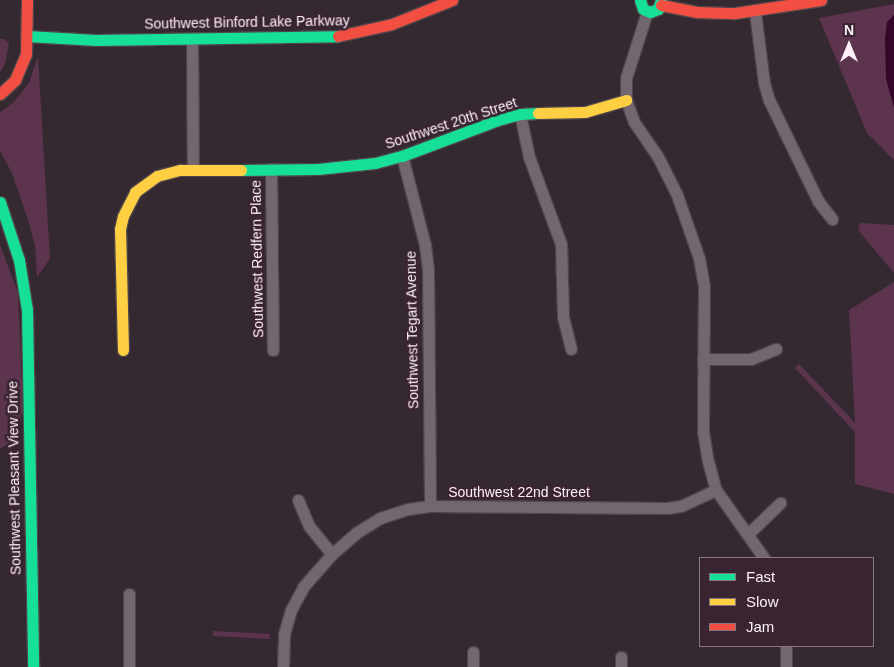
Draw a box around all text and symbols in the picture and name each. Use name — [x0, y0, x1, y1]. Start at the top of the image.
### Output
street label: Southwest Binford Lake Parkway — [144, 12, 350, 32]
north arrow — [824, 20, 874, 70]
text: N — [844, 22, 854, 38]
street label: Southwest 20th Street — [383, 94, 519, 152]
street label: Southwest Redfern Place — [247, 180, 267, 338]
street label: Southwest Tegart Avenue — [402, 250, 422, 410]
street label: Southwest Pleasant View Drive — [4, 381, 24, 575]
street label: Southwest 22nd Street — [448, 484, 590, 500]
legend — [699, 557, 874, 647]
text: Fast — [746, 568, 775, 585]
text: Slow — [746, 593, 779, 610]
text: Jam — [746, 618, 774, 635]

